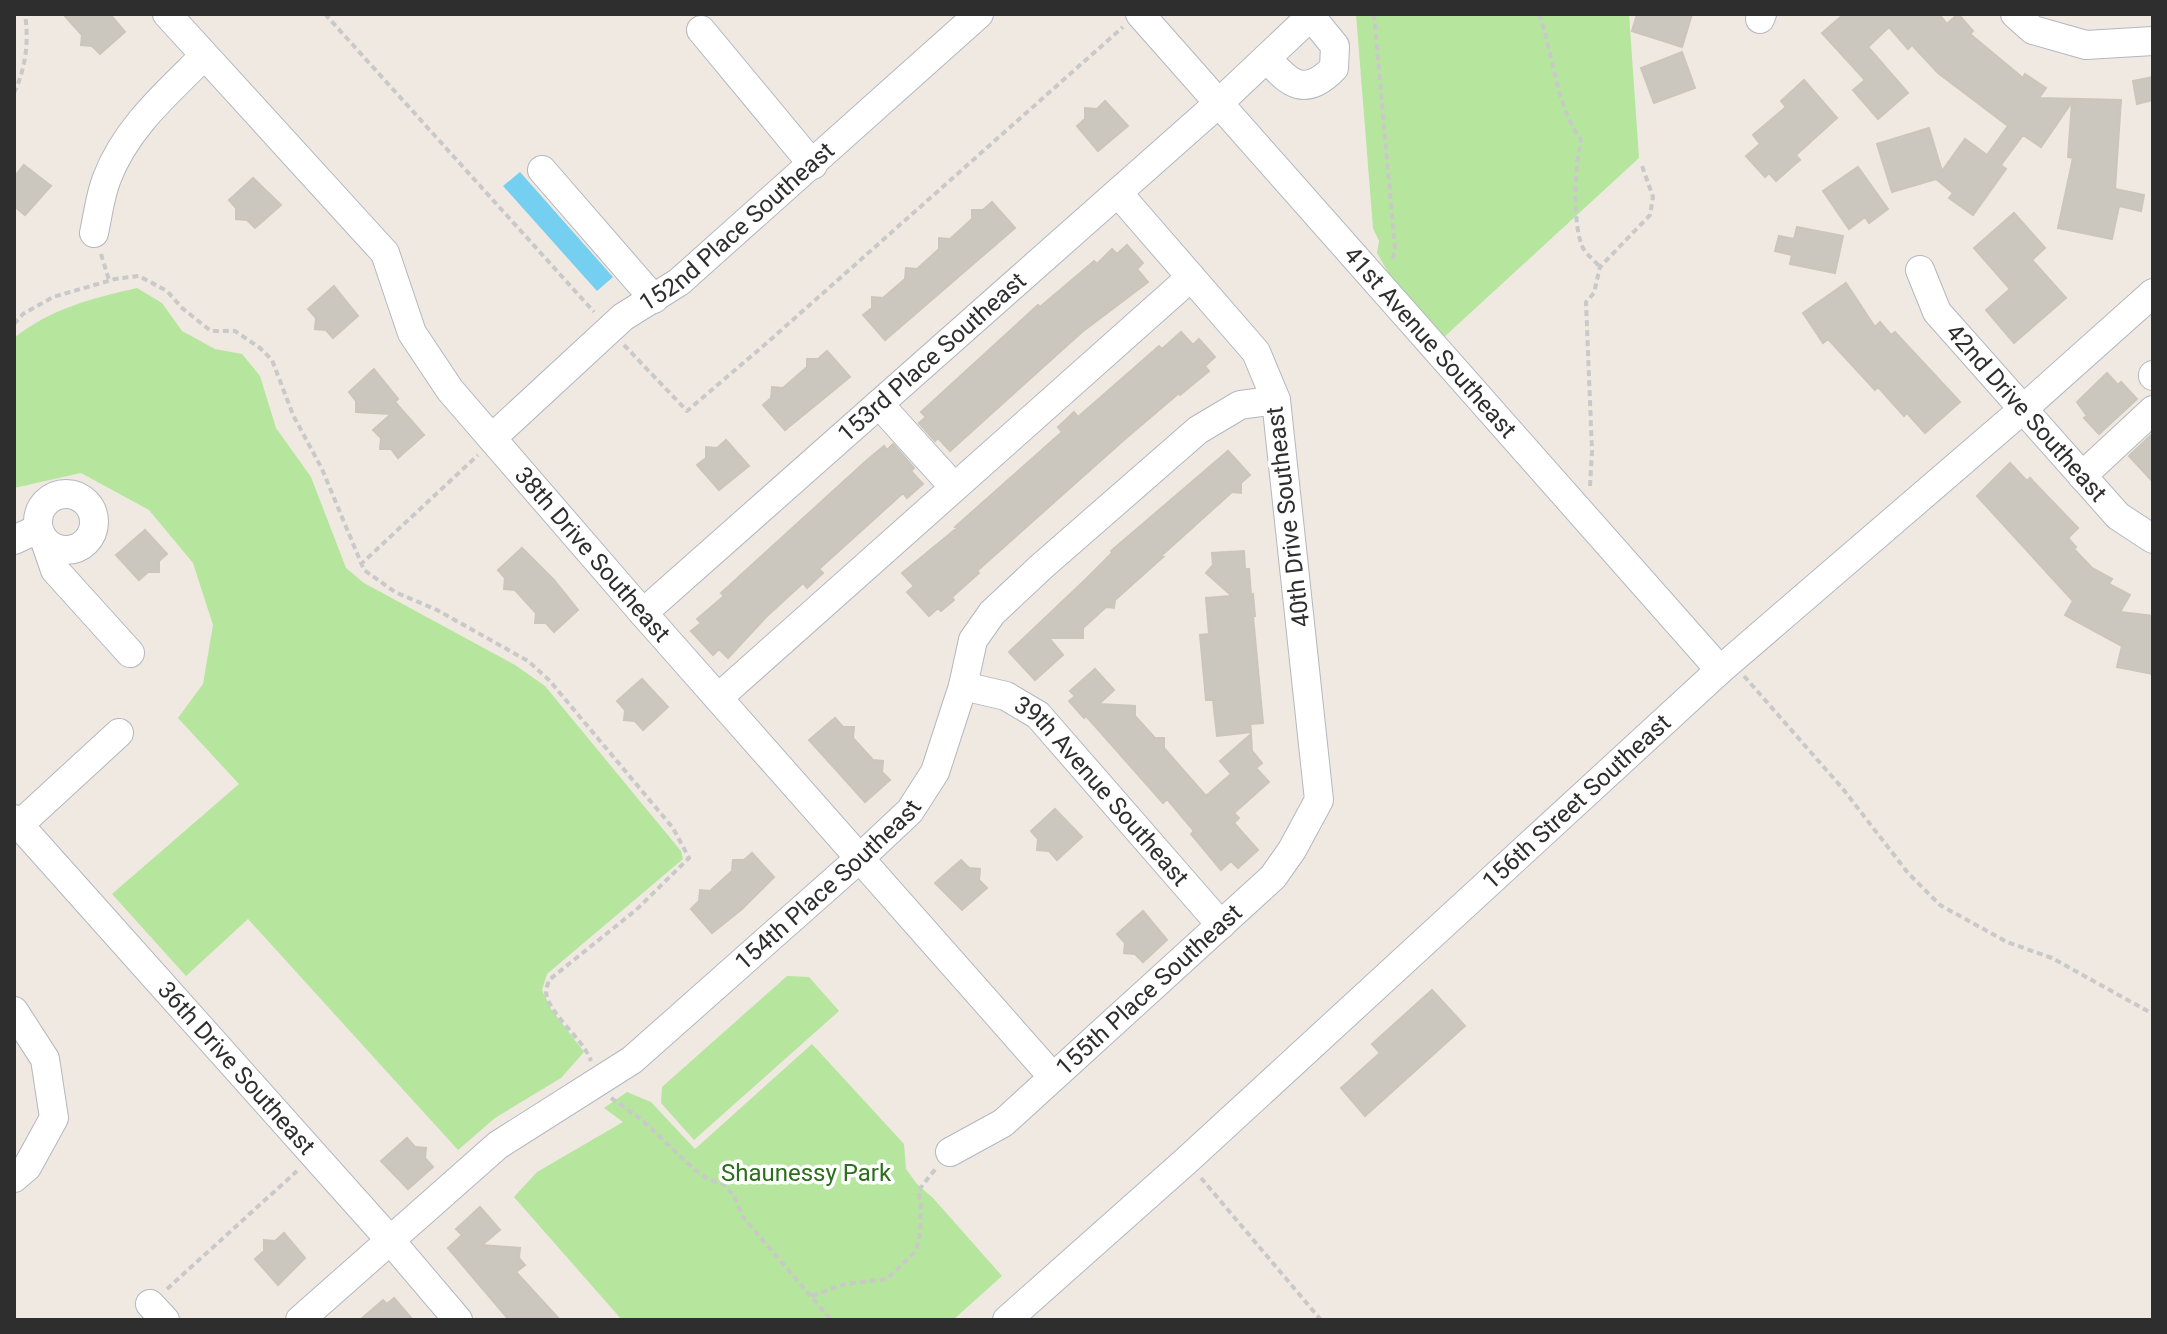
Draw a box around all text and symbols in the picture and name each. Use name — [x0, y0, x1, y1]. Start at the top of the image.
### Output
street label: 152nd Place Southeast — [634, 136, 840, 317]
street label: 41st Avenue Southeast — [1338, 241, 1522, 444]
street label: 153rd Place Southeast — [832, 266, 1032, 448]
street label: 42nd Drive Southeast — [1940, 318, 2113, 507]
street label: 40th Drive Southeast — [1261, 405, 1315, 629]
street label: 38th Drive Southeast — [509, 461, 676, 648]
street label: 39th Avenue Southeast — [1010, 690, 1195, 892]
street label: 156th Street Southeast — [1477, 709, 1676, 895]
street label: 154th Place Southeast — [729, 795, 927, 976]
street label: 155th Place Southeast — [1051, 898, 1248, 1081]
street label: 36th Drive Southeast — [152, 976, 321, 1160]
park label: Shaunessy Park — [721, 1159, 892, 1187]

